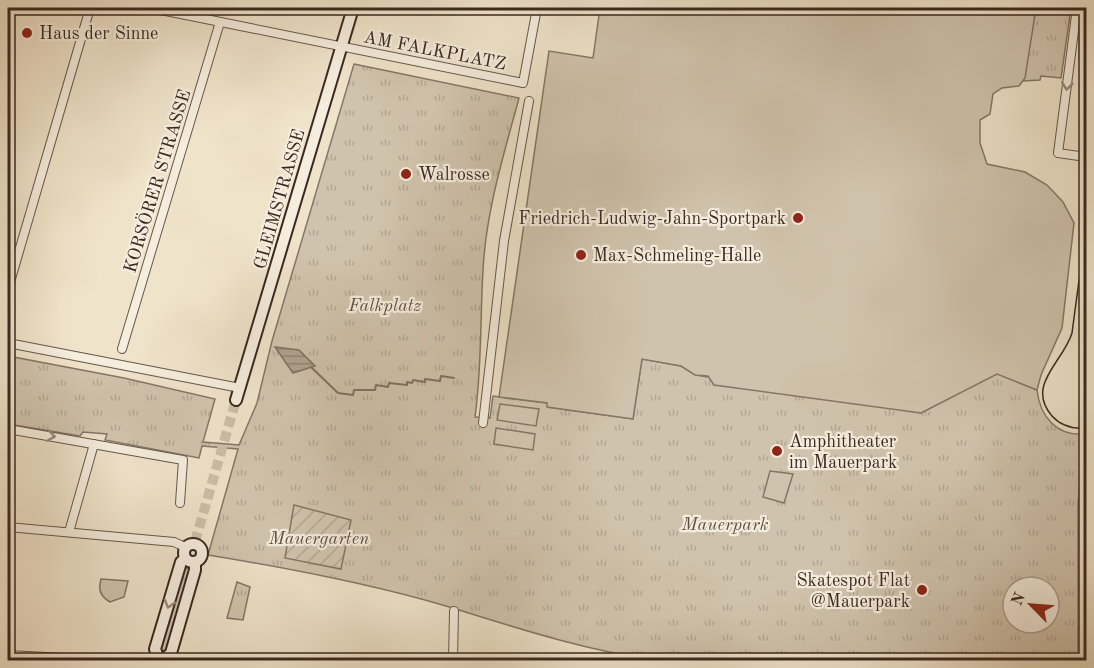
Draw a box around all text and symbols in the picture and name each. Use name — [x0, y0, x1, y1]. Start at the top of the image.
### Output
place label: Haus der Sinne — [39, 25, 158, 43]
marker: Haus der Sinne — [20, 26, 34, 40]
street label: AM FALKPLATZ — [362, 28, 508, 74]
one-way arrow — [1061, 82, 1073, 91]
street label: KORSÖRER STRASSE — [118, 86, 194, 275]
street label: GLEIMSTRASSE — [251, 127, 309, 271]
place label: Walrosse — [418, 166, 490, 184]
marker: Walrosse — [399, 167, 413, 181]
place label: Friedrich-Ludwig-Jahn-Sportpark — [518, 210, 786, 228]
marker: Friedrich-Ludwig-Jahn-Sportpark — [791, 211, 805, 225]
place label: Max-Schmeling-Halle — [593, 247, 761, 265]
marker: Max-Schmeling-Halle — [574, 248, 588, 262]
park label: Falkplatz — [347, 297, 422, 315]
one-way arrow — [46, 430, 55, 442]
place label: Amphitheater im Mauerpark — [789, 433, 897, 472]
marker: Amphitheater im Mauerpark — [770, 444, 784, 458]
park label: Mauerpark — [680, 516, 769, 534]
park label: Mauergarten — [268, 530, 369, 548]
place label: Skatespot Flat @Mauerpark — [796, 572, 910, 611]
north arrow — [1001, 575, 1061, 635]
marker: Skatespot Flat @Mauerpark — [915, 583, 929, 597]
text: N — [1009, 590, 1029, 608]
one-way arrow — [164, 599, 176, 609]

